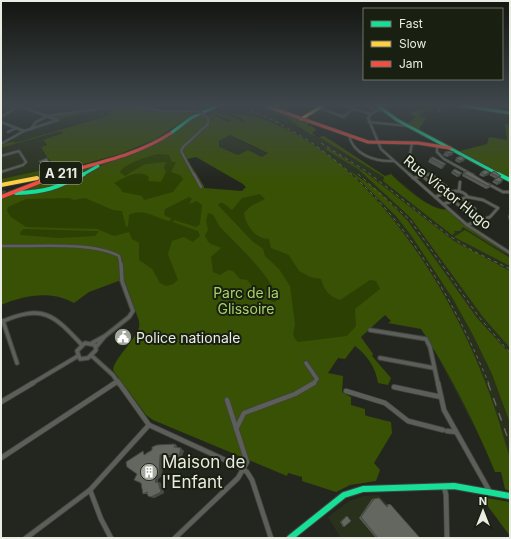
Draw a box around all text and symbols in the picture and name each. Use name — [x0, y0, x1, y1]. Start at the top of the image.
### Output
legend — [363, 8, 503, 80]
text: Fast — [399, 16, 423, 31]
text: Slow — [399, 36, 427, 51]
text: Jam — [399, 56, 423, 71]
street label: Rue Victor Hugo — [401, 151, 495, 233]
road number: A 211 — [40, 162, 82, 184]
park label: Parc de la Glissoire — [213, 284, 279, 317]
public building icon: Police nationale — [113, 327, 133, 347]
place label: Police nationale — [136, 329, 240, 346]
place label: Maison de l'Enfant — [162, 452, 245, 492]
building icon: Maison de l'Enfant — [139, 462, 159, 482]
north arrow — [463, 491, 503, 531]
text: N — [479, 494, 487, 508]

